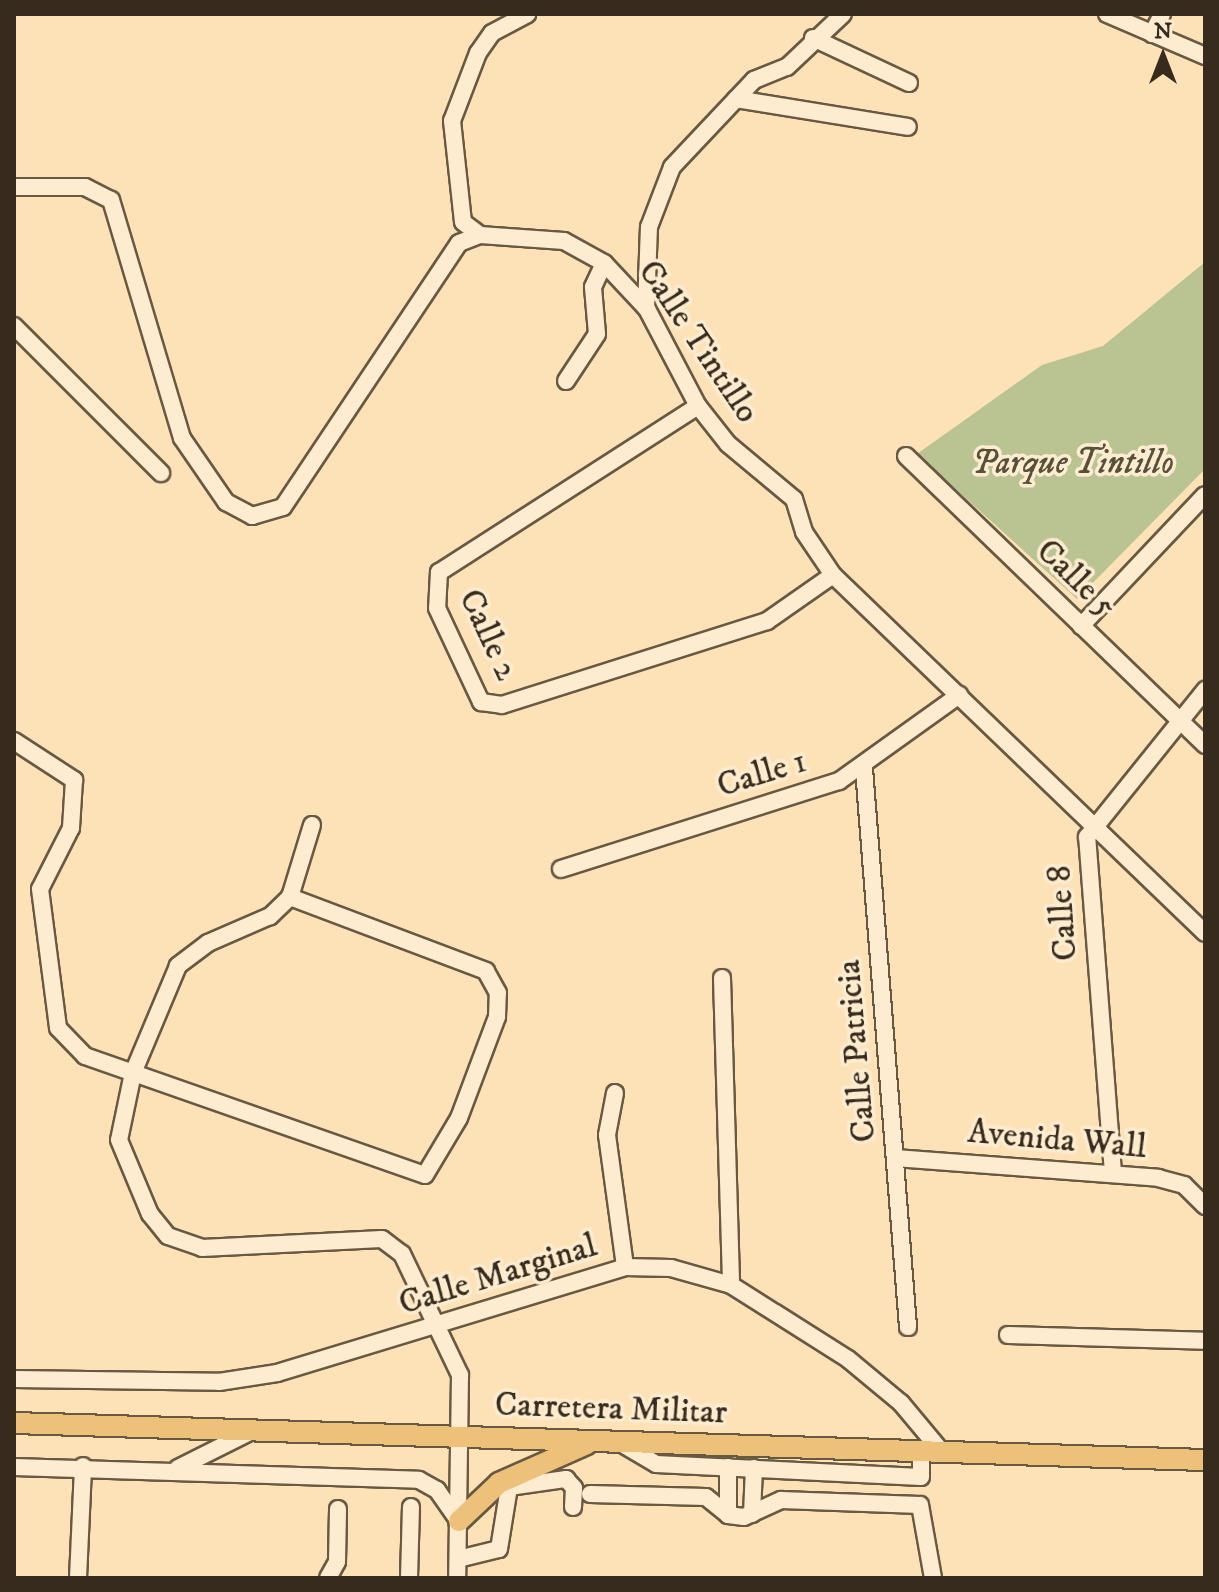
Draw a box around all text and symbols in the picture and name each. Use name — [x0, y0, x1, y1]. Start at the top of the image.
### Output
north arrow — [1123, 16, 1203, 96]
text: N — [1154, 18, 1172, 45]
street label: Calle Tintillo — [629, 253, 767, 431]
park label: Parque Tintillo — [972, 444, 1174, 484]
street label: Calle 5 — [1027, 531, 1125, 627]
street label: Calle 2 — [449, 583, 527, 687]
street label: Calle 1 — [712, 741, 812, 807]
street label: Calle 8 — [1039, 864, 1087, 962]
street label: Calle Patricia — [829, 958, 885, 1144]
street label: Avenida Wall — [966, 1112, 1148, 1168]
street label: Calle Marginal — [394, 1226, 602, 1324]
street label: Carretera Militar — [494, 1385, 728, 1433]

